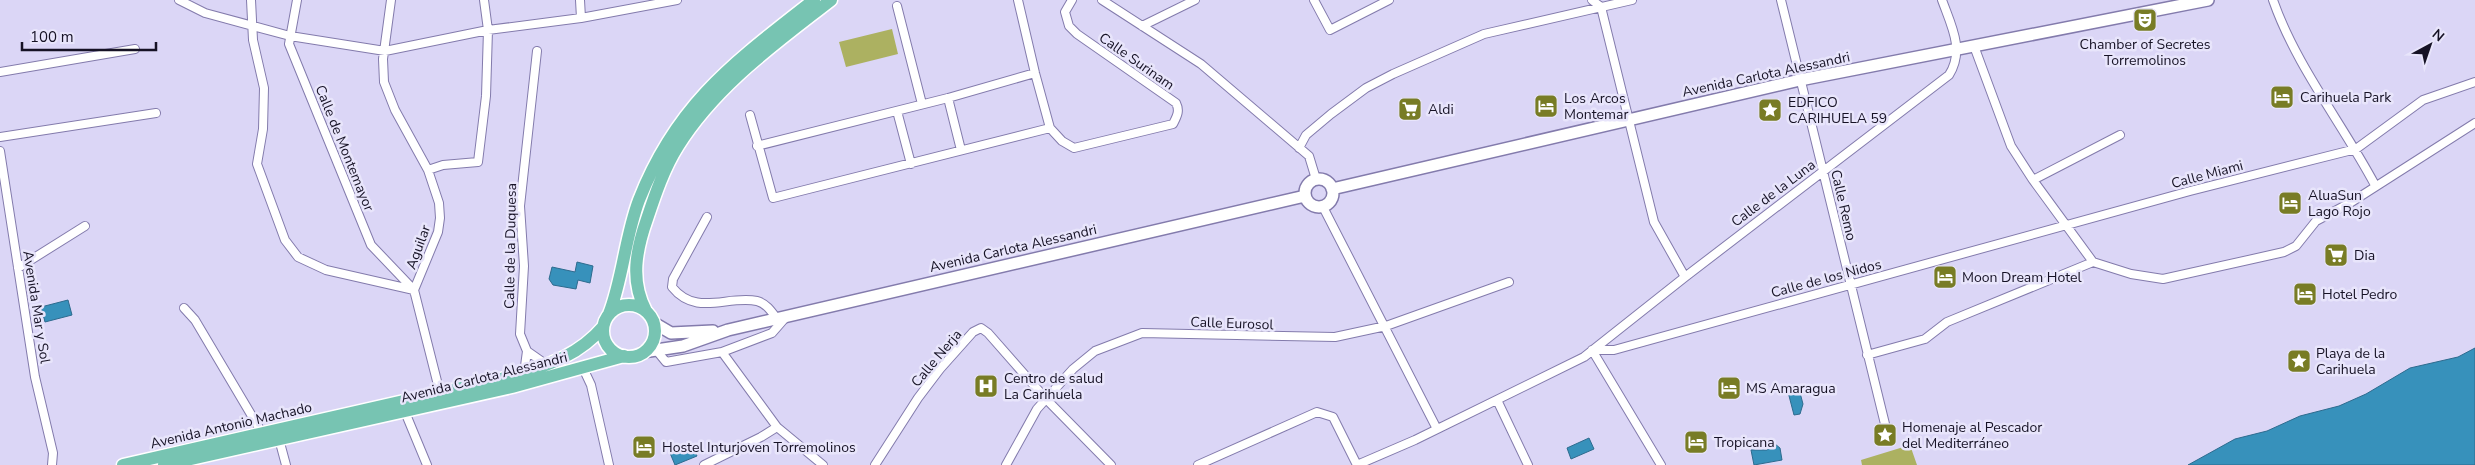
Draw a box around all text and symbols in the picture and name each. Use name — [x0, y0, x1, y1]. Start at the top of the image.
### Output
theatre icon: Chamber of Secretes Torremolinos — [2132, 7, 2158, 33]
scale bar — [22, 20, 156, 52]
north arrow — [2405, 20, 2455, 70]
text: N — [2428, 25, 2448, 46]
text: 100 m — [30, 27, 74, 47]
street label: Calle Surinam — [1095, 28, 1178, 94]
place label: Chamber of Secretes Torremolinos — [2080, 35, 2211, 70]
street label: Avenida Carlota Alessandri — [1680, 47, 1852, 102]
street label: Calle de Montemayor — [311, 82, 378, 214]
hotel icon: Carihuela Park — [2269, 84, 2295, 110]
place label: Carihuela Park — [2300, 88, 2392, 107]
place label: Los Arcos Montemar — [1564, 89, 1628, 124]
hotel icon: Los Arcos Montemar — [1533, 93, 1559, 119]
place label: EDFICO CARIHUELA 59 — [1788, 93, 1887, 128]
supermarket icon: Aldi — [1397, 96, 1423, 122]
place icon: EDFICO CARIHUELA 59 — [1757, 97, 1783, 123]
place label: Aldi — [1428, 100, 1454, 119]
street label: Calle de la Luna — [1727, 155, 1819, 231]
street label: Calle Miami — [2169, 156, 2245, 193]
street label: Calle Remo — [1826, 168, 1861, 243]
street label: Calle de la Duquesa — [500, 183, 521, 309]
place label: AluaSun Lago Rojo — [2308, 186, 2371, 221]
hotel icon: AluaSun Lago Rojo — [2277, 190, 2303, 216]
street label: Avenida Carlota Alessandri — [928, 220, 1099, 277]
street label: Aguilar — [402, 222, 435, 272]
supermarket icon: Dia — [2323, 242, 2349, 268]
place label: Dia — [2354, 246, 2375, 265]
street label: Avenida Mar y Sol — [18, 249, 55, 366]
street label: Calle de los Nidos — [1769, 255, 1884, 302]
hotel icon: Moon Dream Hotel — [1932, 264, 1958, 290]
place label: Moon Dream Hotel — [1962, 268, 2082, 287]
hotel icon: Hotel Pedro — [2292, 281, 2318, 307]
place label: Hotel Pedro — [2322, 285, 2397, 304]
street label: Calle Eurosol — [1190, 313, 1275, 334]
street label: Calle Nerja — [907, 326, 966, 391]
place label: Playa de la Carihuela — [2316, 344, 2385, 379]
street label: Avenida Carlota Alessandri — [399, 348, 569, 407]
place icon: Playa de la Carihuela — [2286, 348, 2312, 374]
place label: Centro de salud La Carihuela — [1004, 369, 1103, 404]
hospital icon: Centro de salud La Carihuela — [973, 373, 999, 399]
hotel icon: MS Amaragua — [1716, 375, 1742, 401]
place label: MS Amaragua — [1746, 379, 1836, 398]
street label: Avenida Antonio Machado — [148, 398, 314, 453]
place label: Homenaje al Pescador del Mediterráneo — [1902, 418, 2042, 453]
place icon: Homenaje al Pescador del Mediterráneo — [1872, 422, 1898, 448]
hotel icon: Tropicana — [1683, 429, 1709, 455]
place label: Tropicana — [1714, 433, 1775, 452]
hotel icon: Hostel Inturjoven Torremolinos — [631, 434, 657, 460]
place label: Hostel Inturjoven Torremolinos — [662, 438, 856, 457]

